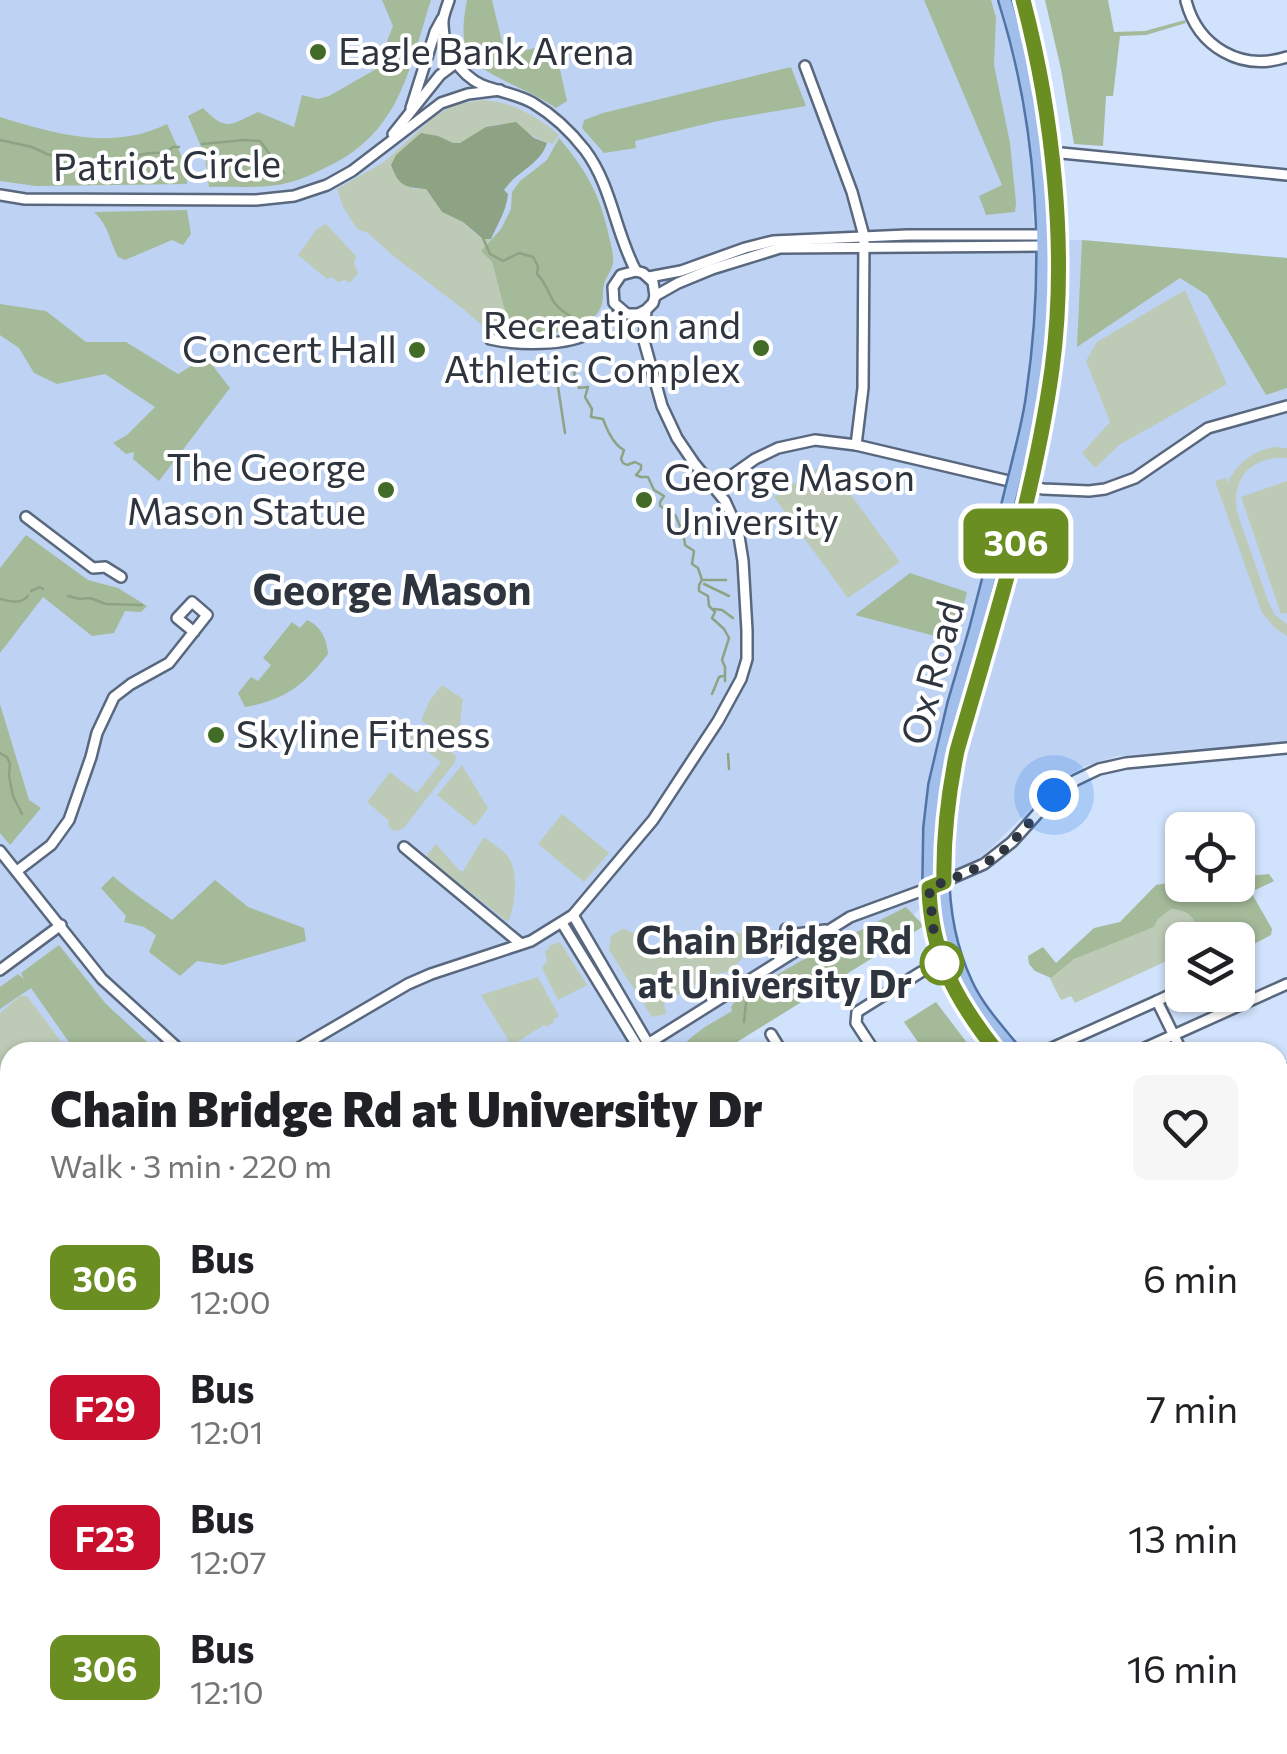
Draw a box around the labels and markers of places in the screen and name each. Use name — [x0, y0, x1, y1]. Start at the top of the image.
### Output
place label: Eagle Bank Arena — [338, 26, 635, 73]
marker: Eagle Bank Arena — [307, 41, 329, 63]
place label: Recreation and Athletic Complex — [444, 300, 741, 391]
place label: Concert Hall — [182, 324, 397, 371]
marker: Recreation and Athletic Complex — [750, 337, 772, 359]
marker: Concert Hall — [406, 339, 428, 361]
place label: The George Mason Statue — [127, 442, 366, 533]
place label: George Mason University — [664, 452, 915, 543]
marker: The George Mason Statue — [375, 479, 397, 501]
marker: George Mason University — [633, 489, 655, 511]
place label: Skyline Fitness — [236, 709, 491, 756]
marker: Skyline Fitness — [205, 724, 227, 746]
place label: Chain Bridge Rd at University Dr — [636, 915, 912, 1006]
marker: Chain Bridge Rd at University Dr — [921, 942, 963, 984]

